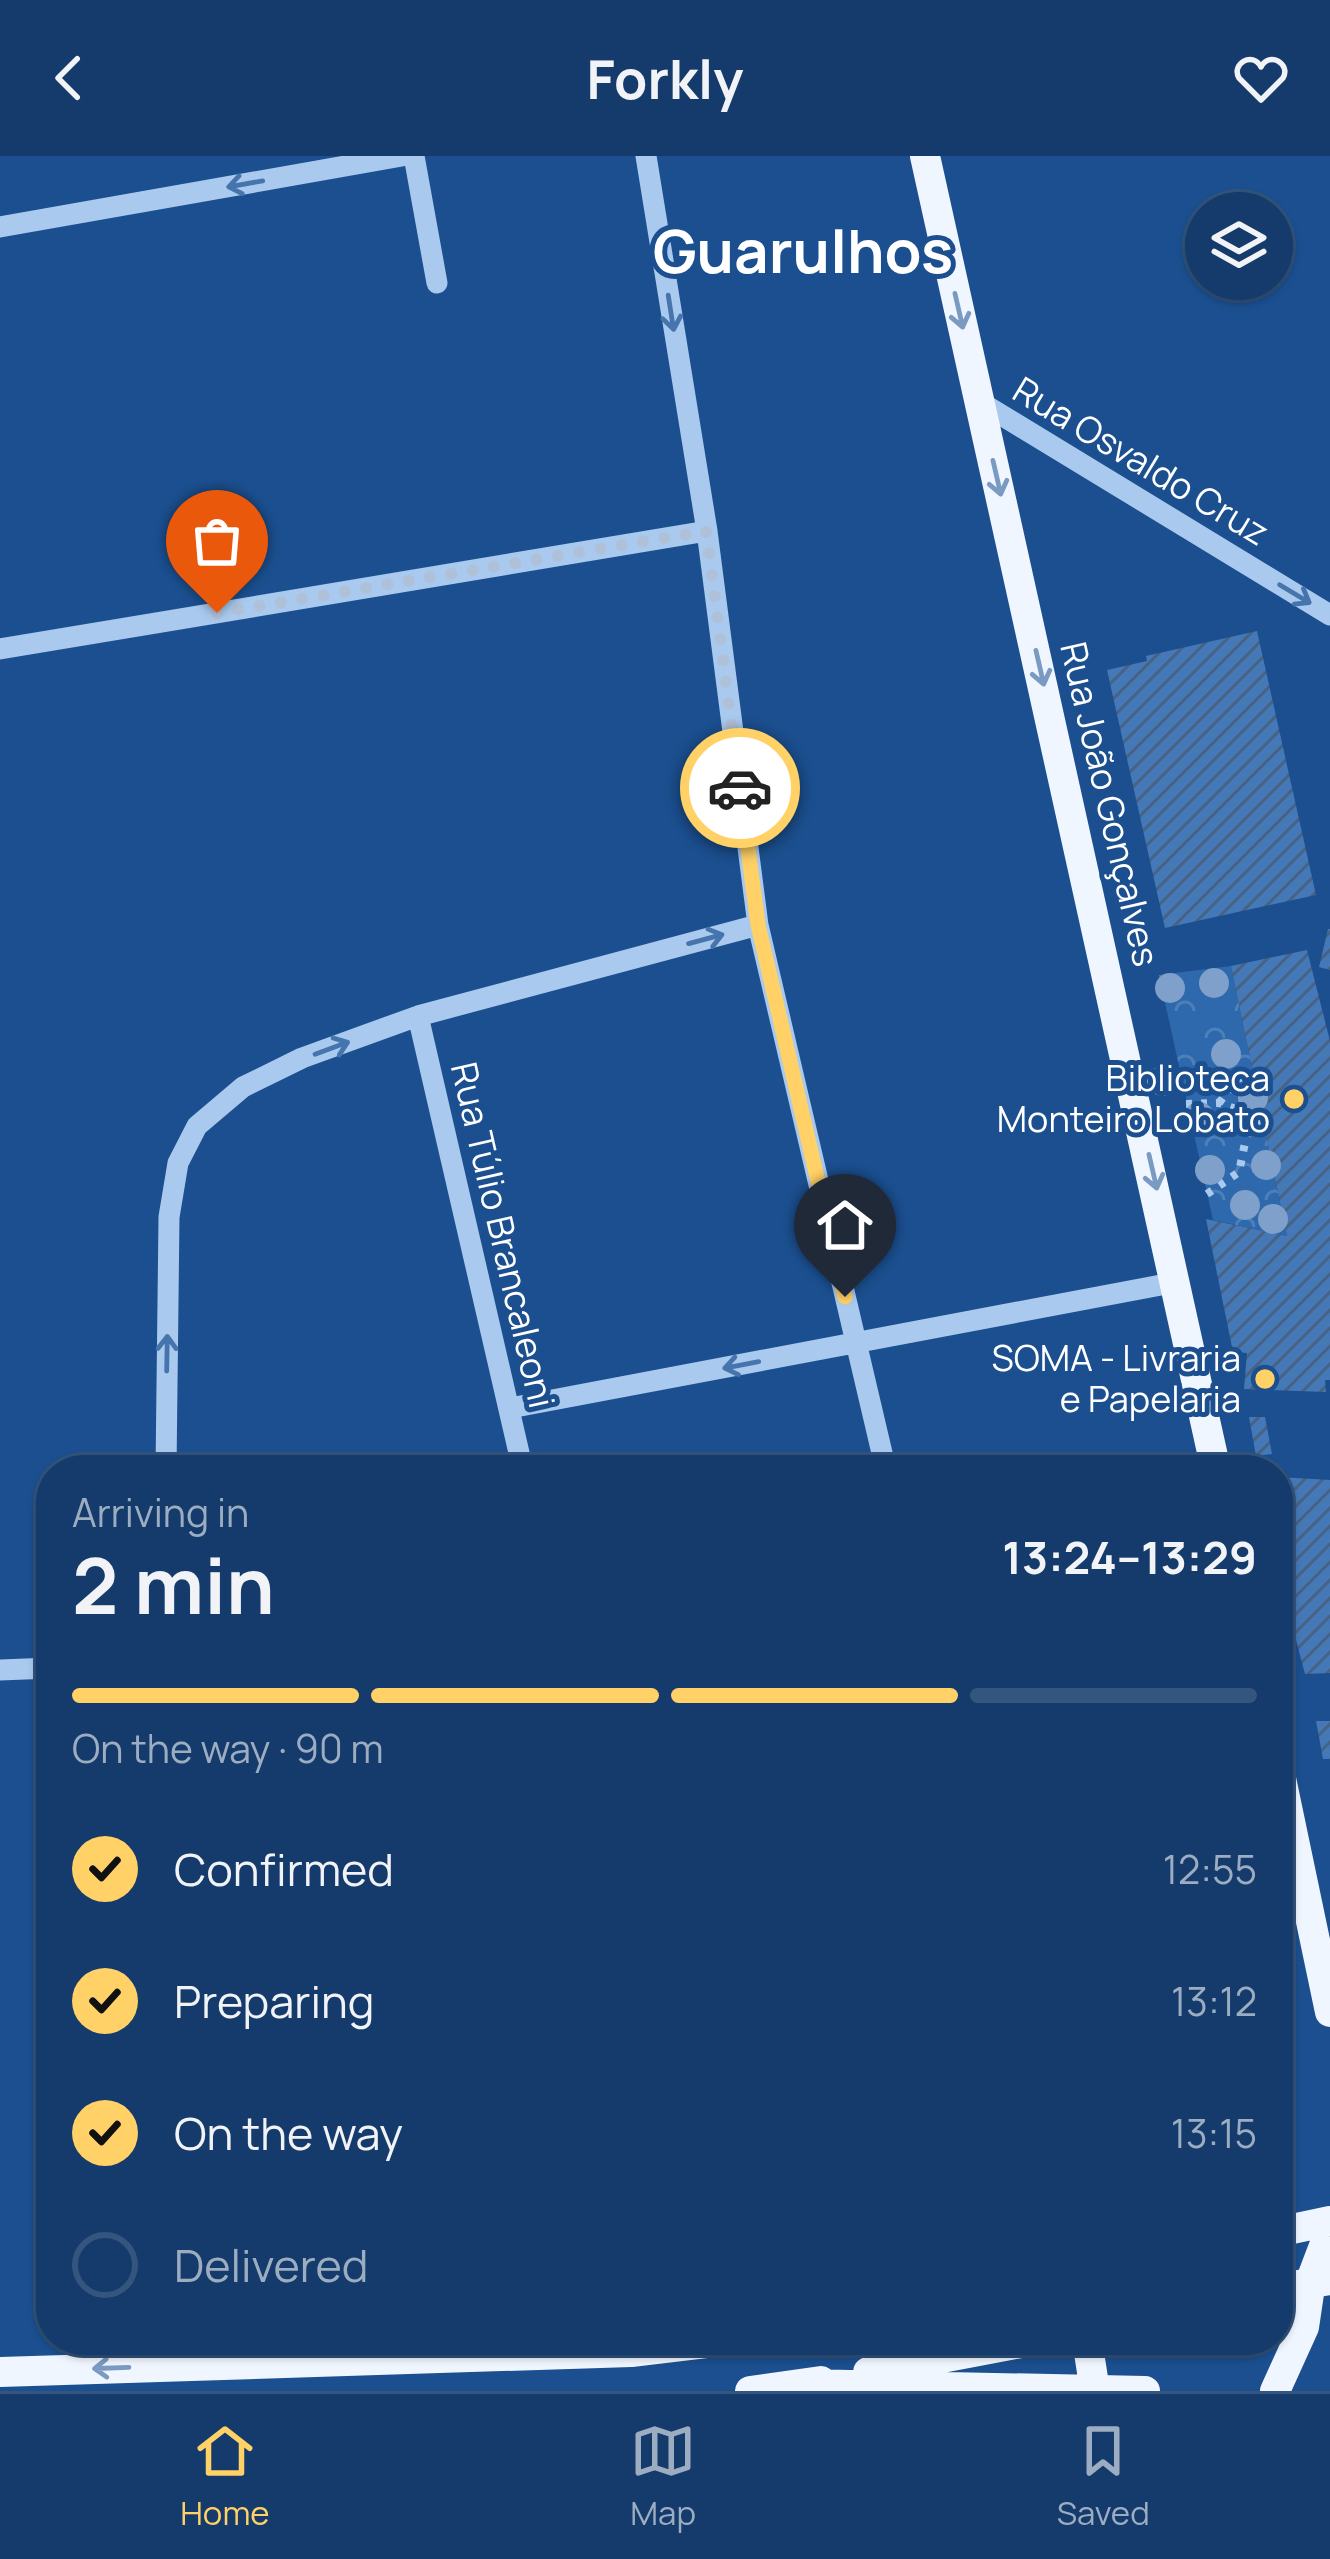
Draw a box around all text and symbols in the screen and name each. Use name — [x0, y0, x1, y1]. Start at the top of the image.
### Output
text: Forkly — [587, 41, 743, 115]
icon: back — [36, 45, 102, 111]
icon: heart — [1228, 45, 1294, 111]
one-way arrow — [226, 173, 265, 196]
map controls — [1185, 192, 1293, 300]
button: layers — [1185, 192, 1293, 300]
district label: Guarulhos — [653, 209, 953, 291]
one-way arrow — [949, 292, 972, 330]
one-way arrow — [661, 293, 684, 332]
street label: Rua Osvaldo Cruz — [1004, 365, 1278, 556]
one-way arrow — [986, 459, 1009, 497]
pin — [166, 490, 268, 613]
icon: bag — [184, 508, 250, 574]
one-way arrow — [1277, 582, 1312, 606]
street label: Rua João Gonçalves — [1049, 637, 1172, 971]
one-way arrow — [1029, 649, 1052, 687]
courier — [680, 728, 800, 848]
icon: car — [707, 755, 773, 821]
one-way arrow — [686, 927, 724, 949]
one-way arrow — [312, 1035, 349, 1057]
place label: Biblioteca Monteiro Lobato — [997, 1053, 1270, 1143]
street label: Rua Túlio Brancaleoni — [440, 1057, 567, 1413]
marker: Biblioteca Monteiro Lobato — [1281, 1086, 1307, 1112]
one-way arrow — [1143, 1152, 1165, 1190]
pin — [794, 1174, 896, 1297]
icon: home — [812, 1192, 878, 1258]
place label: SOMA - Livraria e Papelaria — [991, 1333, 1241, 1423]
one-way arrow — [156, 1334, 179, 1373]
one-way arrow — [722, 1355, 761, 1377]
marker: SOMA - Livraria e Papelaria — [1252, 1366, 1278, 1392]
text: Arriving in — [72, 1485, 249, 1539]
text: 13:24–13:29 — [1002, 1526, 1257, 1588]
text: 2 min — [72, 1531, 275, 1637]
text: On the way · 90 m — [72, 1721, 384, 1775]
icon: check — [72, 1836, 138, 1902]
text: Confirmed — [174, 1838, 394, 1900]
text: 12:55 — [1163, 1842, 1257, 1896]
icon: check — [72, 1968, 138, 2034]
text: Preparing — [174, 1970, 374, 2032]
text: 13:12 — [1171, 1974, 1257, 2028]
icon: check — [72, 2100, 138, 2166]
text: On the way — [174, 2102, 403, 2164]
text: 13:15 — [1171, 2106, 1257, 2160]
text: Delivered — [174, 2234, 369, 2296]
one-way arrow — [92, 2357, 131, 2380]
tab: Home — [180, 2418, 270, 2535]
tab: Map — [630, 2418, 696, 2535]
tab: Saved — [1057, 2418, 1150, 2535]

